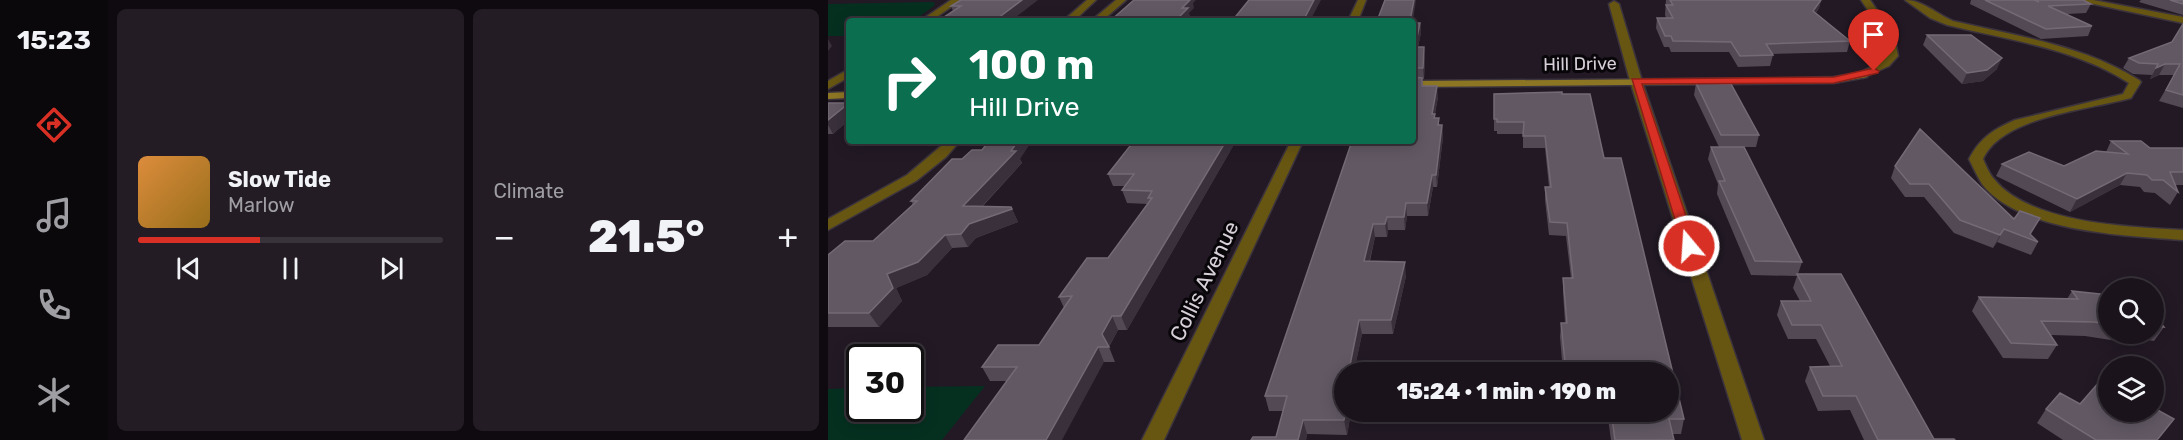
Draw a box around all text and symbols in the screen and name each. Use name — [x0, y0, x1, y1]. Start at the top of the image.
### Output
pin — [1848, 9, 1899, 71]
icon: arrive — [1857, 18, 1890, 51]
text: 15:23 — [17, 24, 91, 56]
text: 100 m — [969, 40, 1094, 90]
icon: right — [870, 42, 948, 120]
street label: Hill Drive — [1543, 52, 1617, 76]
text: Hill Drive — [969, 91, 1080, 123]
icon: directions — [33, 104, 75, 146]
text: Slow Tide — [228, 166, 331, 193]
text: Climate — [494, 179, 564, 203]
text: Marlow — [228, 193, 295, 217]
icon: music — [33, 194, 75, 236]
text: 21.5° — [588, 210, 704, 263]
position arrow — [1657, 214, 1721, 278]
text: − — [494, 217, 515, 256]
text: + — [777, 217, 798, 256]
street label: Collis Avenue — [1164, 217, 1244, 345]
icon: previous — [172, 252, 205, 285]
icon: pause — [274, 252, 307, 285]
icon: next — [375, 252, 408, 285]
map controls — [2098, 278, 2164, 422]
button: search — [2098, 278, 2164, 344]
icon: phone — [33, 284, 75, 326]
speed limit sign: 30 — [846, 344, 924, 422]
button: layers — [2098, 356, 2164, 422]
icon: climate — [33, 374, 75, 416]
text: 15:24 · 1 min · 190 m — [1397, 378, 1616, 405]

